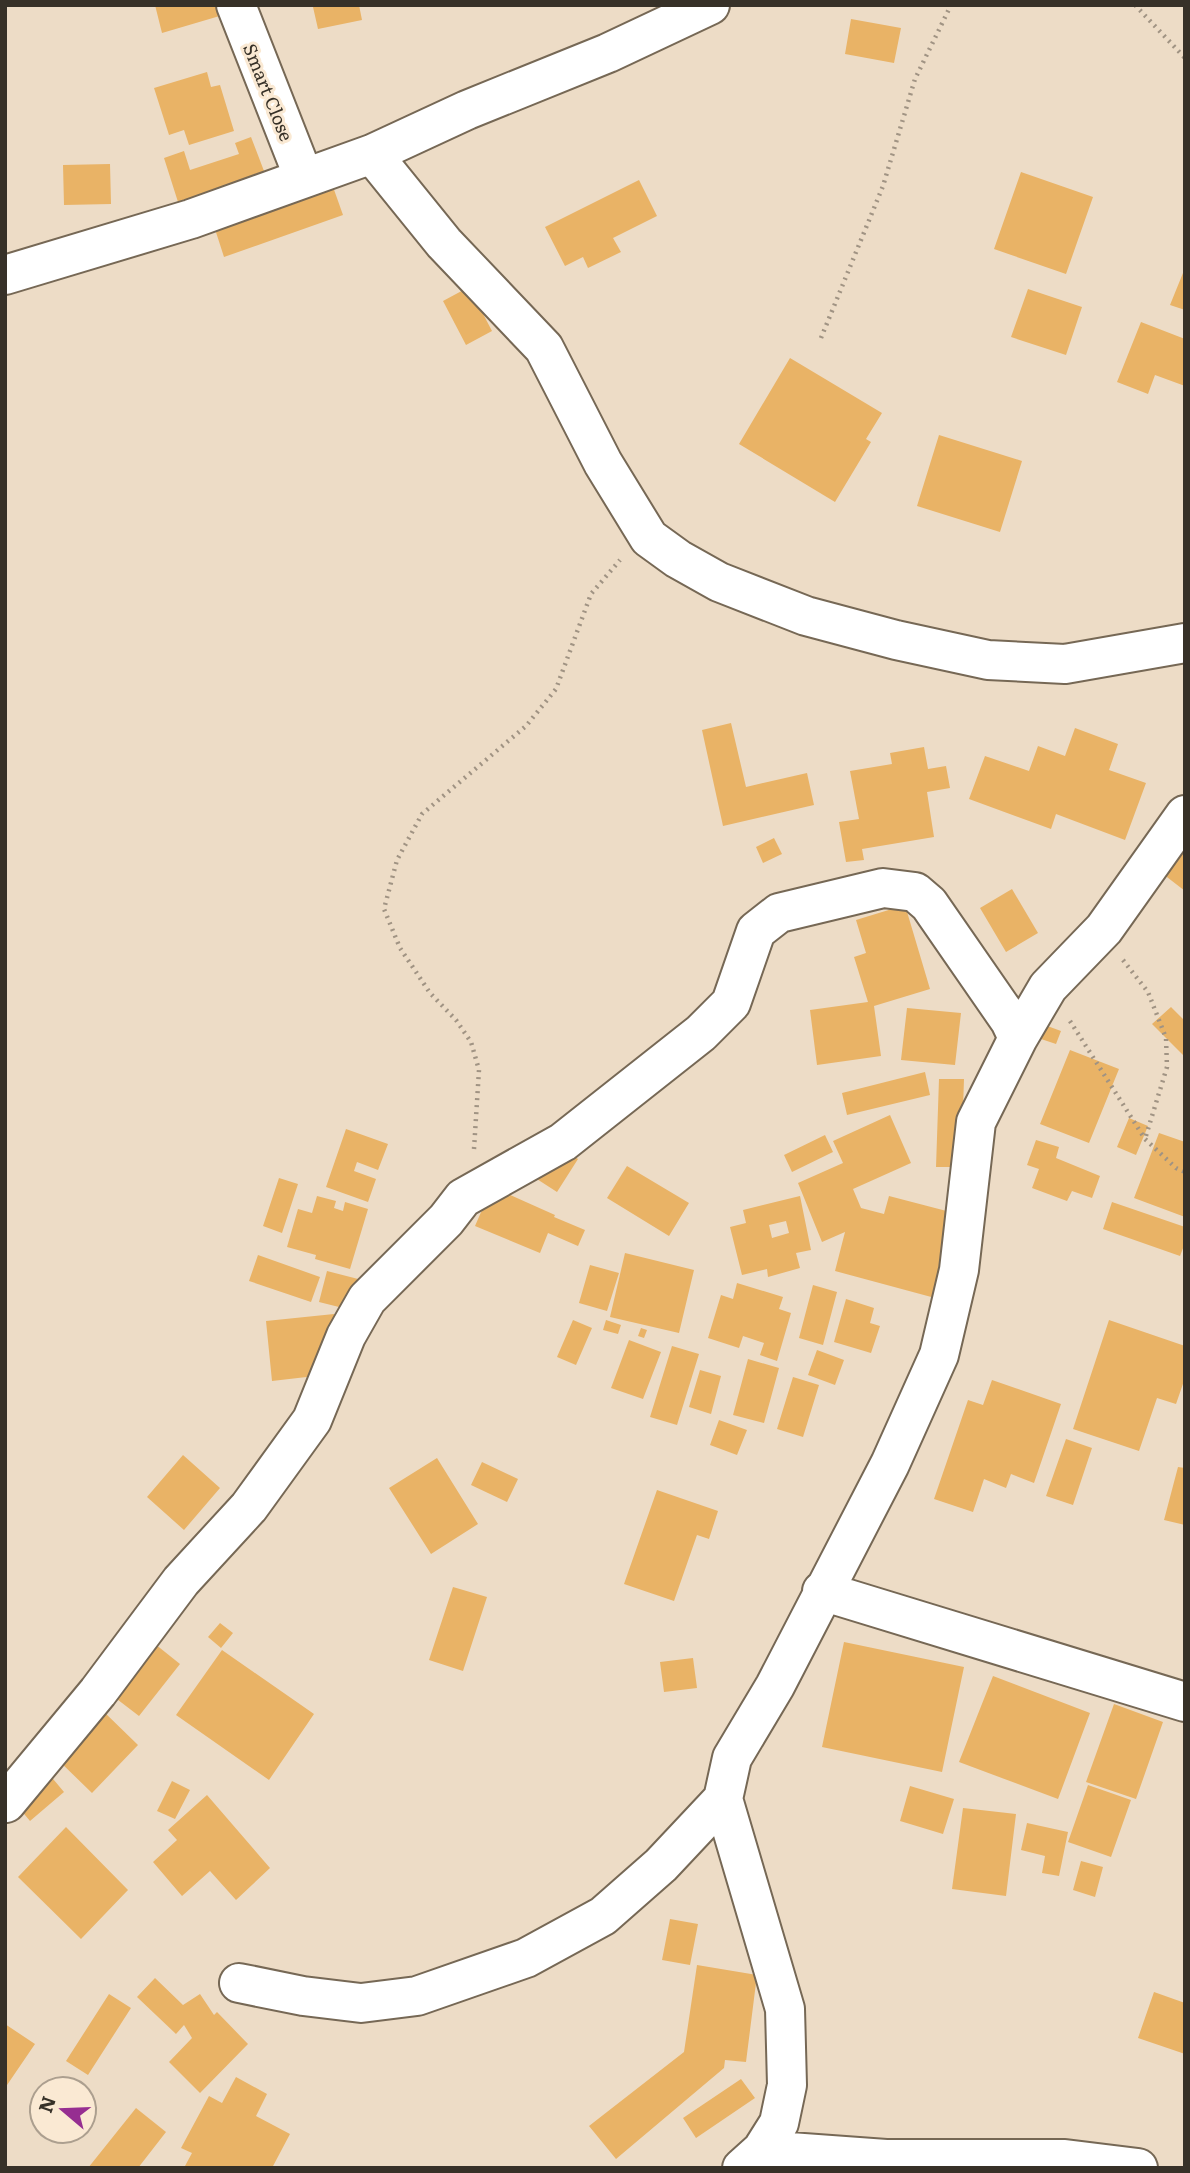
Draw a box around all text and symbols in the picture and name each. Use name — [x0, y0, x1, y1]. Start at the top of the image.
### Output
street label: Smart Close — [237, 39, 301, 145]
north arrow — [28, 2075, 98, 2145]
text: N — [30, 2092, 62, 2116]

